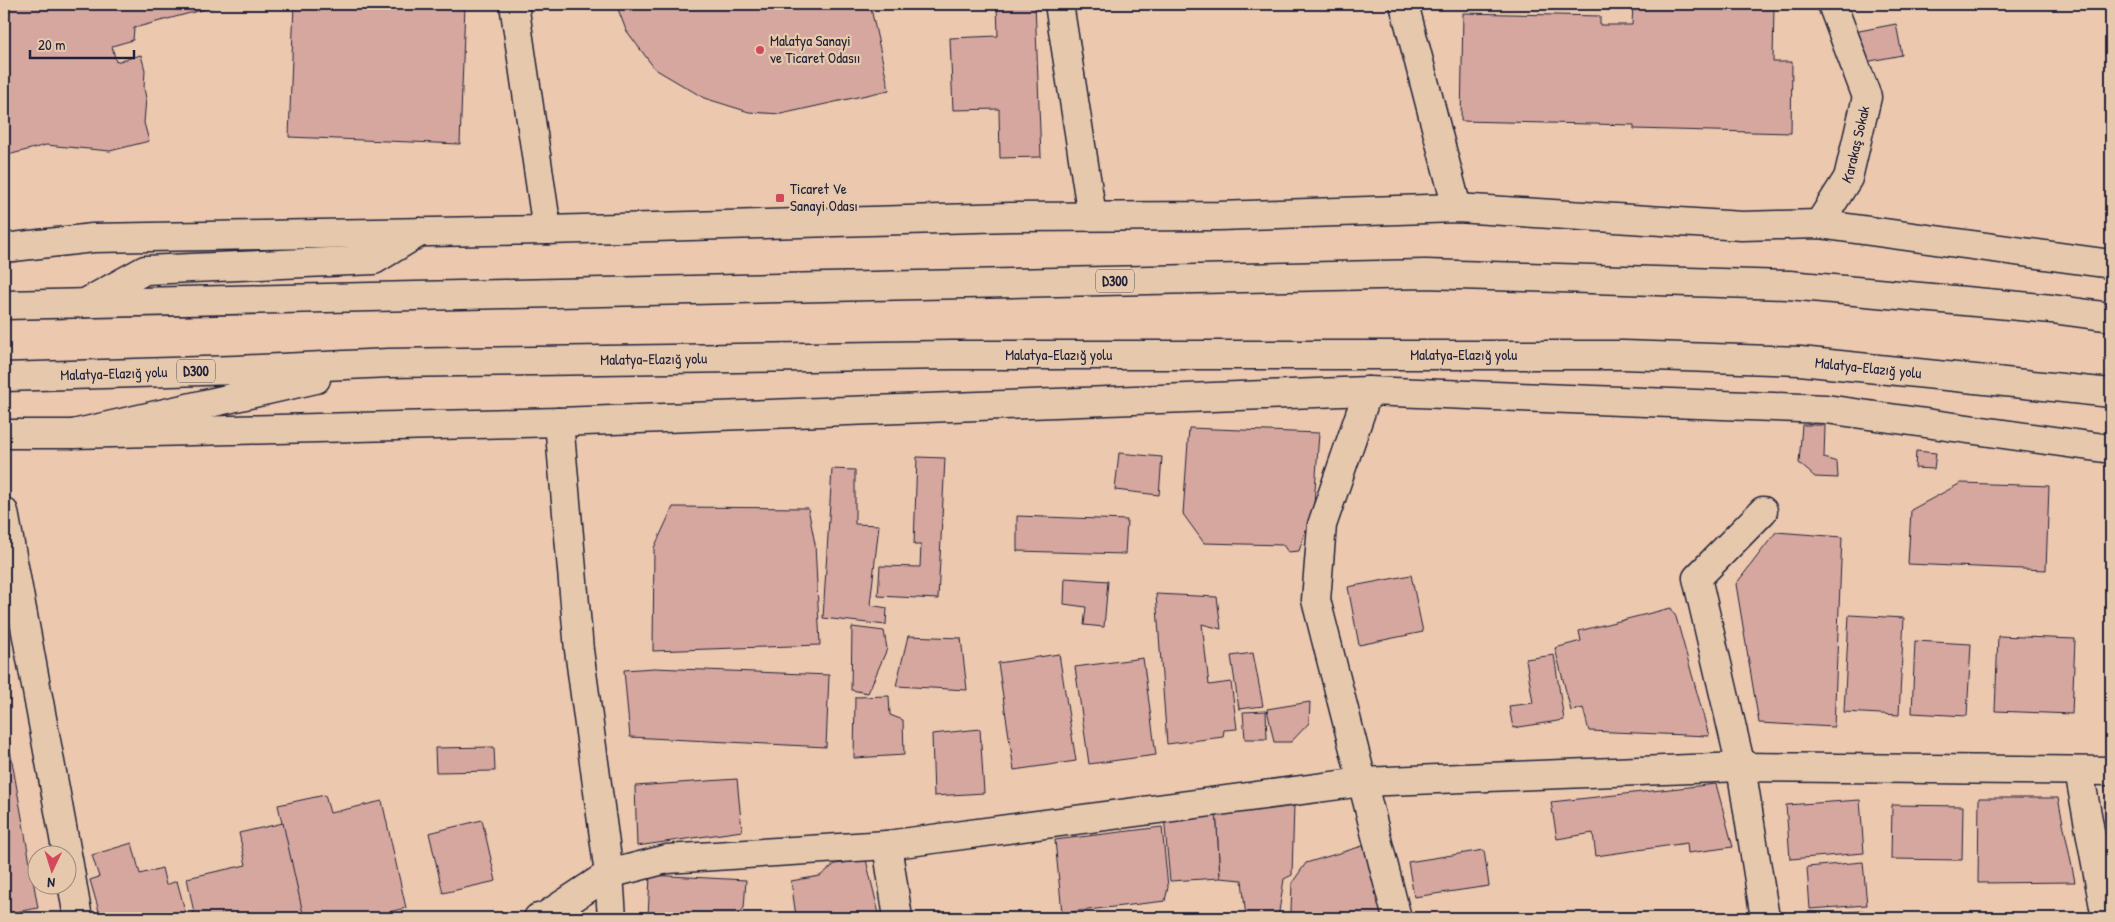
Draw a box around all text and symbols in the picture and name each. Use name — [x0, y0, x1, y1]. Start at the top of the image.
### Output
scale bar — [30, 28, 134, 60]
place label: Malatya Sanayi ve Ticaret Odasıı — [770, 30, 860, 68]
text: 20 m — [38, 34, 65, 55]
marker: Malatya Sanayi ve Ticaret Odasıı — [754, 44, 766, 56]
street label: Karakaş Sokak — [1836, 104, 1875, 187]
place label: Ticaret Ve Sanayi Odası — [790, 178, 858, 216]
marker: Ticaret Ve Sanayi Odası — [774, 192, 786, 204]
road number: D300 — [1096, 270, 1134, 292]
street label: Malatya-Elazığ yolu — [1005, 344, 1112, 365]
street label: Malatya-Elazığ yolu — [1410, 344, 1517, 365]
street label: Malatya-Elazığ yolu — [600, 347, 707, 370]
street label: Malatya-Elazığ yolu — [1814, 352, 1923, 383]
road number: D300 — [177, 360, 215, 382]
street label: Malatya-Elazığ yolu — [60, 361, 168, 385]
north arrow — [28, 844, 78, 894]
text: N — [46, 874, 55, 893]

